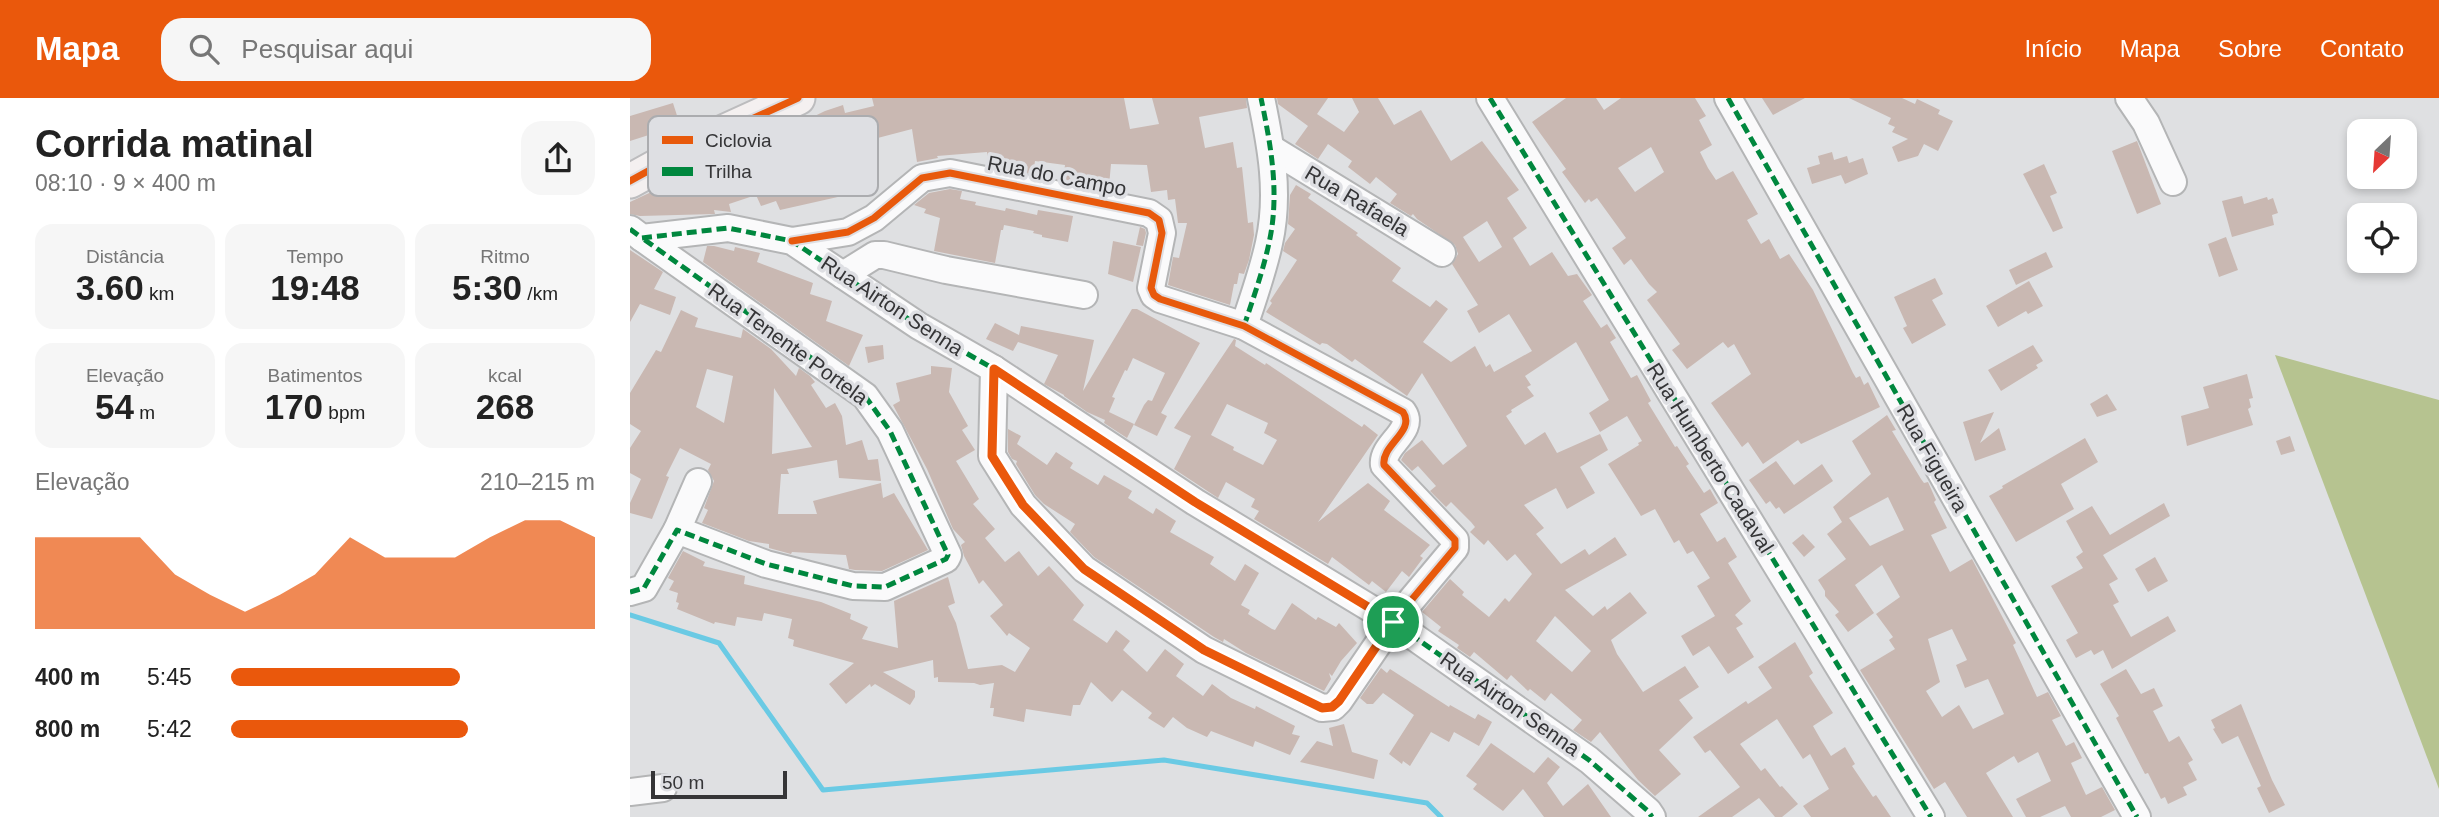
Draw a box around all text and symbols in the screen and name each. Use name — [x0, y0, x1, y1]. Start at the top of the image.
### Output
search box — [161, 18, 651, 81]
text: Mapa — [35, 30, 119, 67]
icon: search — [185, 30, 223, 68]
text: Pesquisar aqui — [241, 34, 413, 64]
text: Início — [2024, 35, 2082, 62]
text: Mapa — [2120, 35, 2180, 62]
text: Sobre — [2218, 35, 2282, 62]
text: Contato — [2320, 35, 2404, 62]
legend — [648, 116, 878, 196]
north arrow — [2347, 119, 2417, 189]
map controls — [2347, 119, 2417, 273]
button: share — [521, 121, 595, 195]
text: Corrida matinal — [35, 123, 314, 165]
text: Ciclovia — [705, 130, 772, 151]
street label: Rua do Campo — [986, 151, 1129, 200]
text: Trilha — [705, 161, 752, 182]
street label: Rua Rafaela — [1301, 161, 1413, 241]
text: 08:10 · 9 × 400 m — [35, 170, 216, 196]
button: locate — [2347, 203, 2417, 273]
text: Distância — [86, 246, 164, 267]
text: Tempo — [286, 246, 344, 267]
text: Ritmo — [480, 246, 530, 267]
street label: Rua Airton Senna — [817, 251, 968, 360]
text: 3.60 — [76, 268, 144, 307]
text: 19:48 — [270, 268, 360, 307]
text: 5:30 — [452, 268, 522, 307]
street label: Rua Tenente Portela — [704, 278, 873, 409]
text: km — [144, 283, 174, 304]
text: /km — [522, 283, 558, 304]
street label: Rua Humberto Cadaval — [1643, 359, 1778, 557]
text: Elevação — [86, 365, 164, 386]
text: Batimentos — [267, 365, 363, 386]
text: kcal — [488, 365, 522, 386]
text: 54 — [95, 387, 134, 426]
text: 170 — [265, 387, 323, 426]
text: 268 — [476, 387, 534, 426]
street label: Rua Figueira — [1892, 400, 1973, 516]
text: m — [134, 402, 155, 423]
text: bpm — [323, 402, 365, 423]
text: Elevação — [35, 469, 130, 495]
text: 210–215 m — [480, 469, 595, 495]
pin — [1363, 592, 1423, 652]
icon: arrive — [1374, 603, 1412, 641]
street label: Rua Airton Senna — [1436, 647, 1585, 760]
text: 400 m — [35, 664, 100, 690]
text: 5:45 — [147, 664, 192, 690]
text: 800 m — [35, 716, 100, 742]
text: 5:42 — [147, 716, 192, 742]
scale bar — [651, 768, 788, 800]
text: 50 m — [662, 772, 704, 793]

